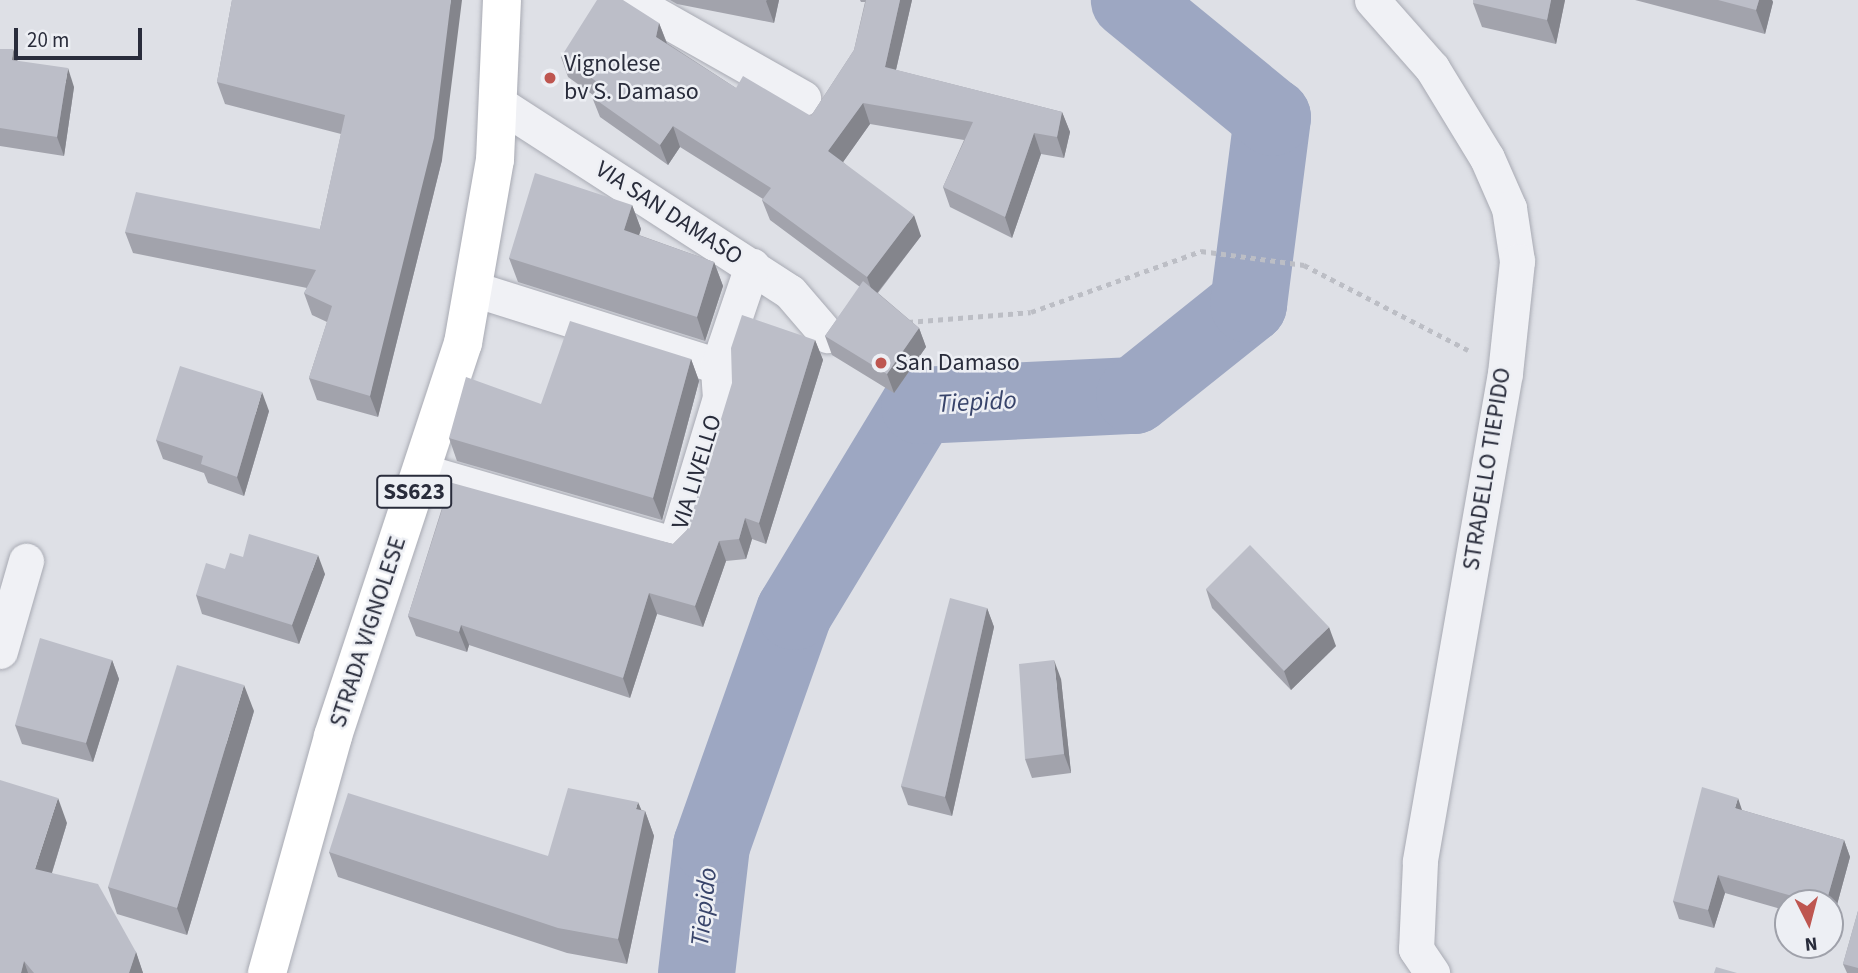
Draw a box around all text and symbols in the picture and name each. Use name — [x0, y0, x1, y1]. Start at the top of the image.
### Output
scale bar — [18, 14, 145, 58]
text: 20 m — [27, 25, 69, 55]
place label: Vignolese bv S. Damaso — [564, 50, 699, 106]
marker: Vignolese bv S. Damaso — [542, 70, 558, 86]
street label: VIA SAN DAMASO — [590, 155, 748, 271]
place label: San Damaso — [895, 349, 1020, 377]
marker: San Damaso — [873, 355, 889, 371]
street label: STRADELLO TIEPIDO — [1457, 365, 1517, 573]
water label: Tiepido — [937, 384, 1017, 420]
street label: VIA LIVELLO — [666, 411, 728, 533]
road number: SS623 — [376, 472, 452, 512]
street label: STRADA VIGNOLESE — [324, 533, 412, 731]
water label: Tiepido — [684, 866, 724, 948]
north arrow — [1774, 889, 1844, 959]
text: N — [1803, 929, 1819, 957]

